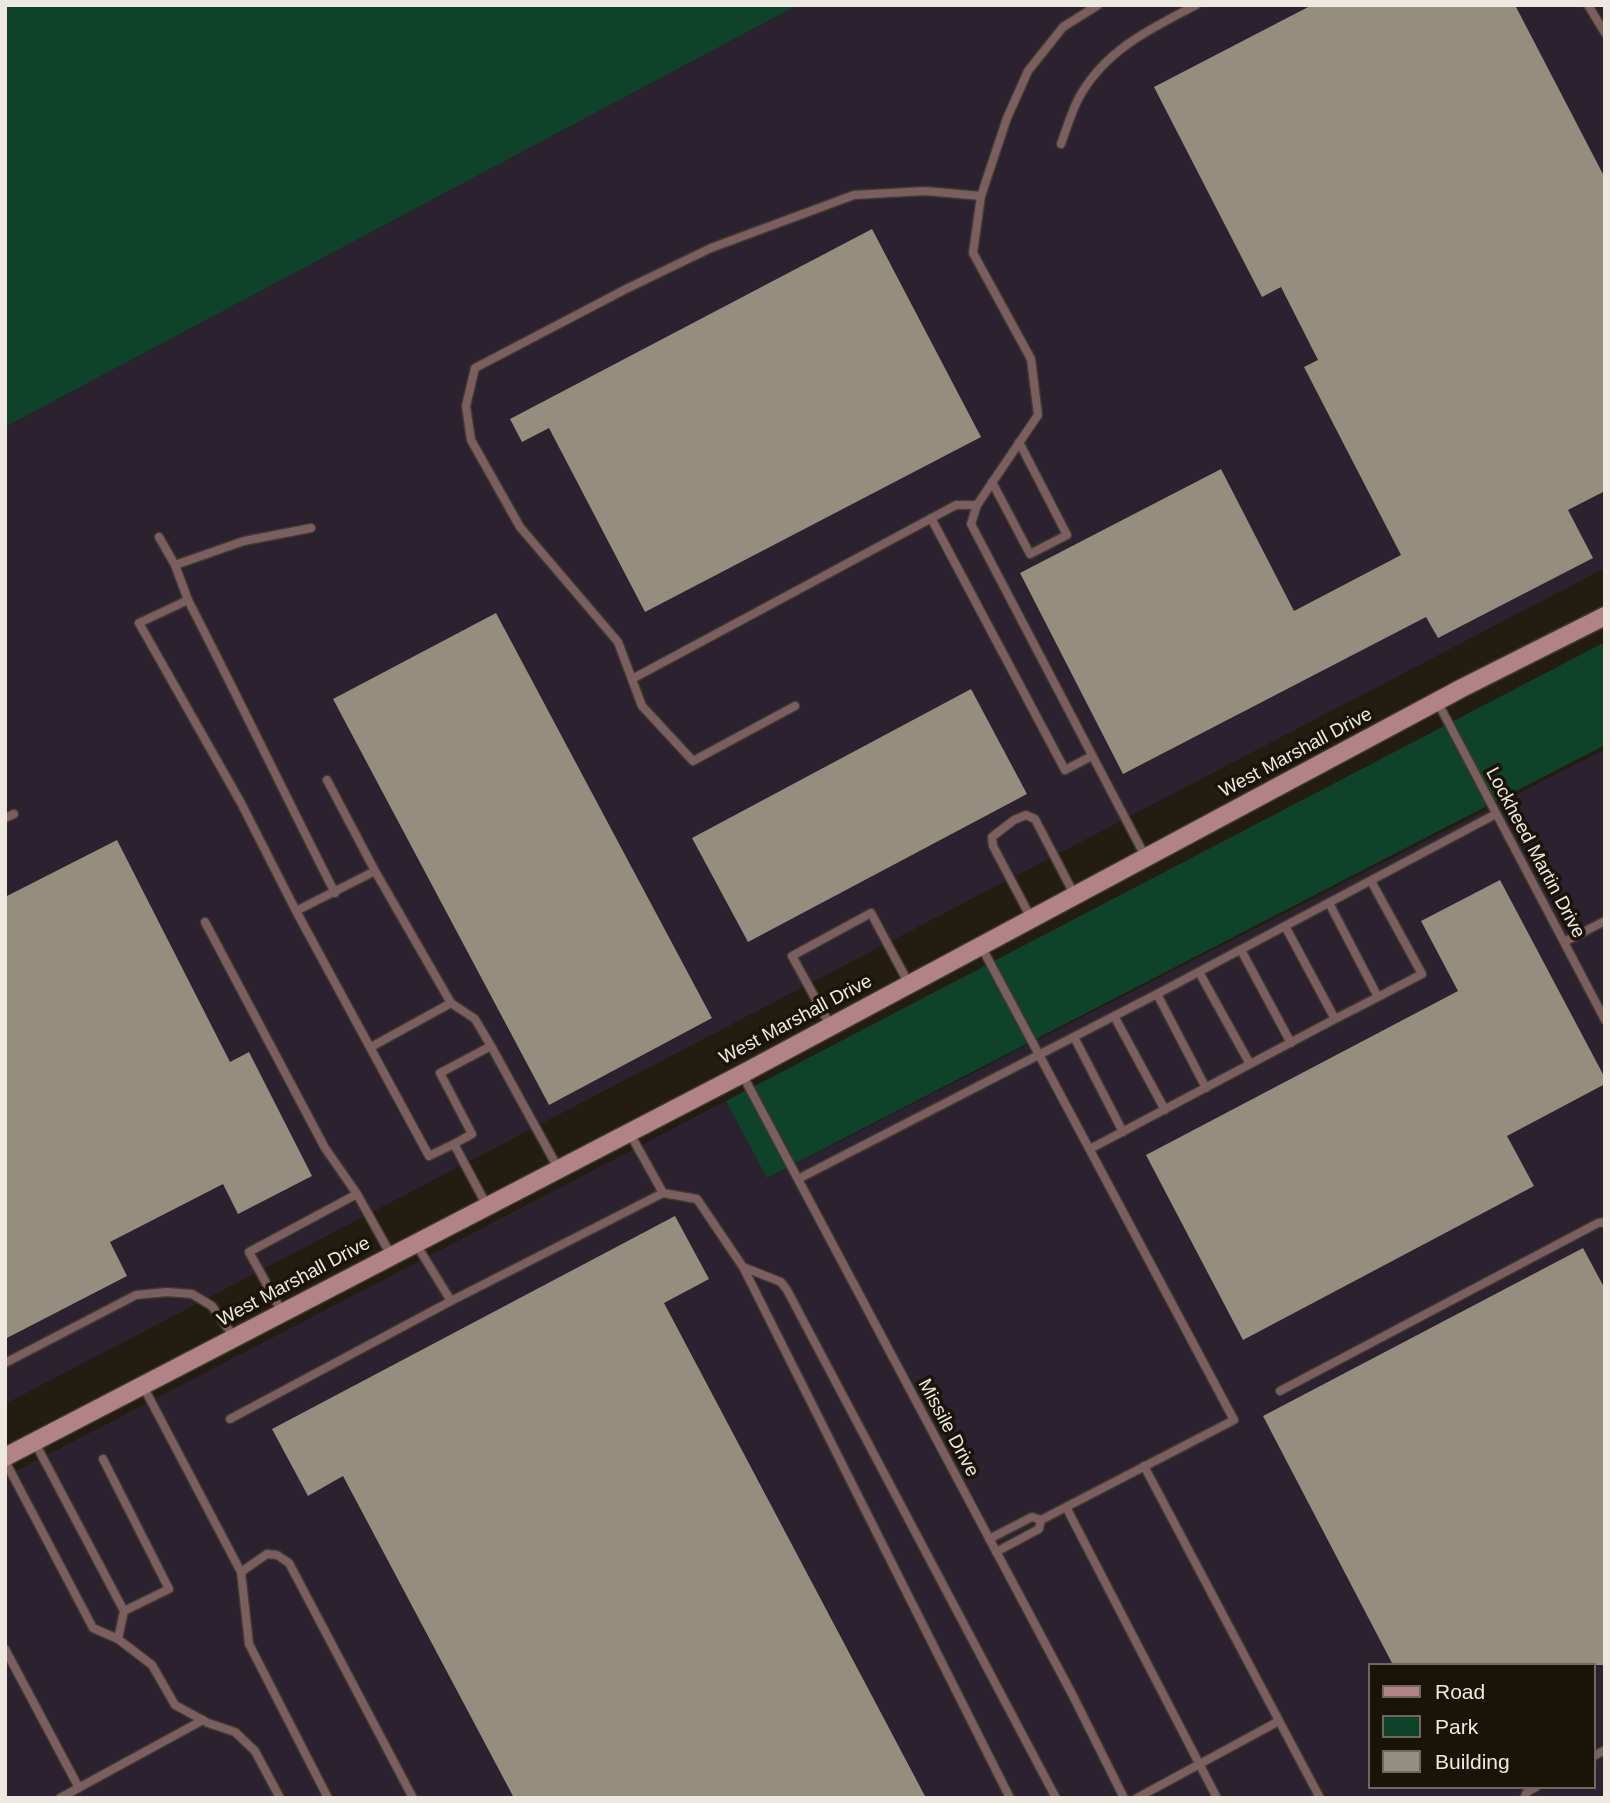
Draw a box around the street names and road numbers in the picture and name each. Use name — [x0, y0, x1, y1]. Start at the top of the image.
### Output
street label: West Marshall Drive — [1216, 703, 1376, 803]
street label: Lockheed Martin Drive — [1480, 764, 1590, 942]
street label: West Marshall Drive — [716, 970, 876, 1070]
street label: West Marshall Drive — [214, 1232, 374, 1332]
street label: Missile Drive — [913, 1375, 983, 1481]

